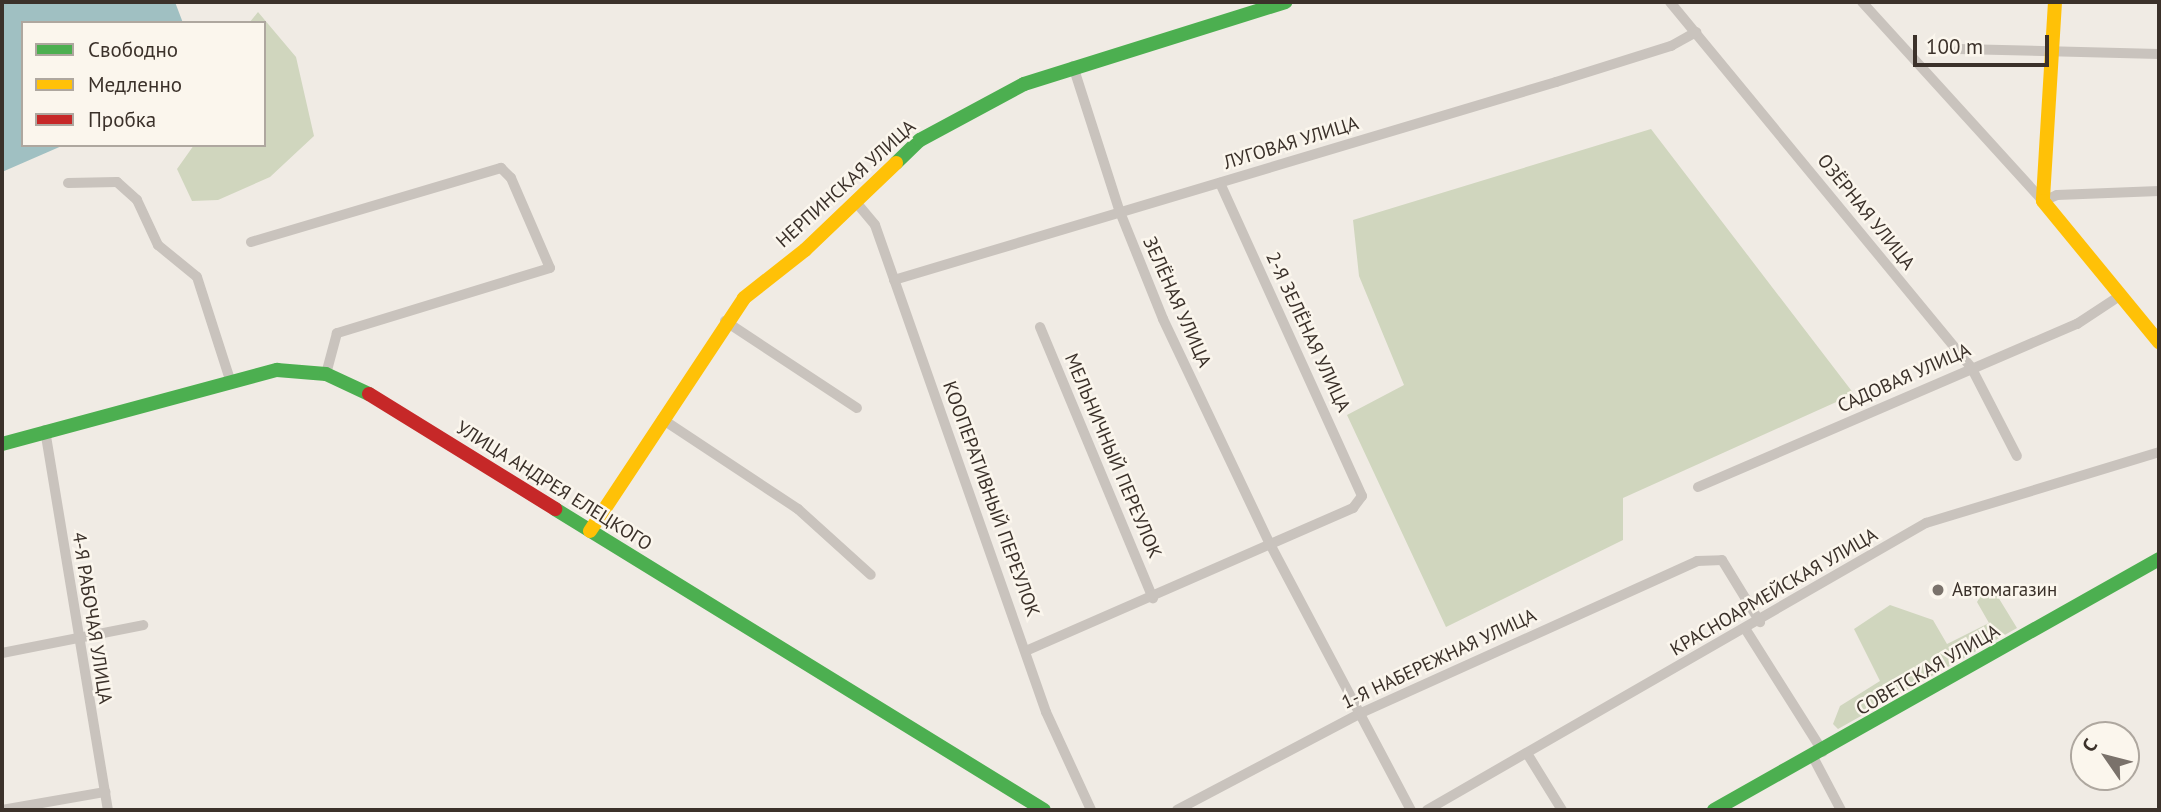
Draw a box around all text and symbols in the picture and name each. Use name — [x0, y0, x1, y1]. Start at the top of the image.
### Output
legend — [21, 21, 266, 147]
scale bar — [1916, 21, 2052, 65]
text: 100 m — [1926, 33, 1983, 60]
text: Свободно — [88, 36, 178, 63]
text: Медленно — [88, 71, 182, 98]
text: Пробка — [88, 106, 156, 133]
street label: ЛУГОВАЯ УЛИЦА — [1221, 112, 1361, 174]
street label: НЕРПИНСКАЯ УЛИЦА — [771, 115, 921, 253]
street label: ОЗЁРНАЯ УЛИЦА — [1812, 149, 1920, 275]
street label: ЗЕЛЁНАЯ УЛИЦА — [1138, 233, 1216, 371]
street label: 2-Я ЗЕЛЁНАЯ УЛИЦА — [1261, 248, 1355, 416]
street label: САДОВАЯ УЛИЦА — [1834, 338, 1974, 418]
street label: МЕЛЬНИЧНЫЙ ПЕРЕУЛОК — [1060, 350, 1166, 562]
street label: КООПЕРАТИВНЫЙ ПЕРЕУЛОК — [938, 378, 1044, 620]
street label: УЛИЦА АНДРЕЯ ЕЛЕЦКОГО — [451, 416, 657, 556]
street label: КРАСНОАРМЕЙСКАЯ УЛИЦА — [1666, 523, 1882, 661]
street label: 4-Я РАБОЧАЯ УЛИЦА — [67, 530, 117, 706]
place label: Автомагазин — [1952, 579, 2057, 601]
marker: Автомагазин — [1930, 582, 1946, 598]
street label: 1-Я НАБЕРЕЖНАЯ УЛИЦА — [1338, 604, 1540, 714]
street label: СОВЕТСКАЯ УЛИЦА — [1852, 619, 2004, 721]
north arrow — [2070, 721, 2140, 791]
text: С — [2077, 734, 2102, 756]

